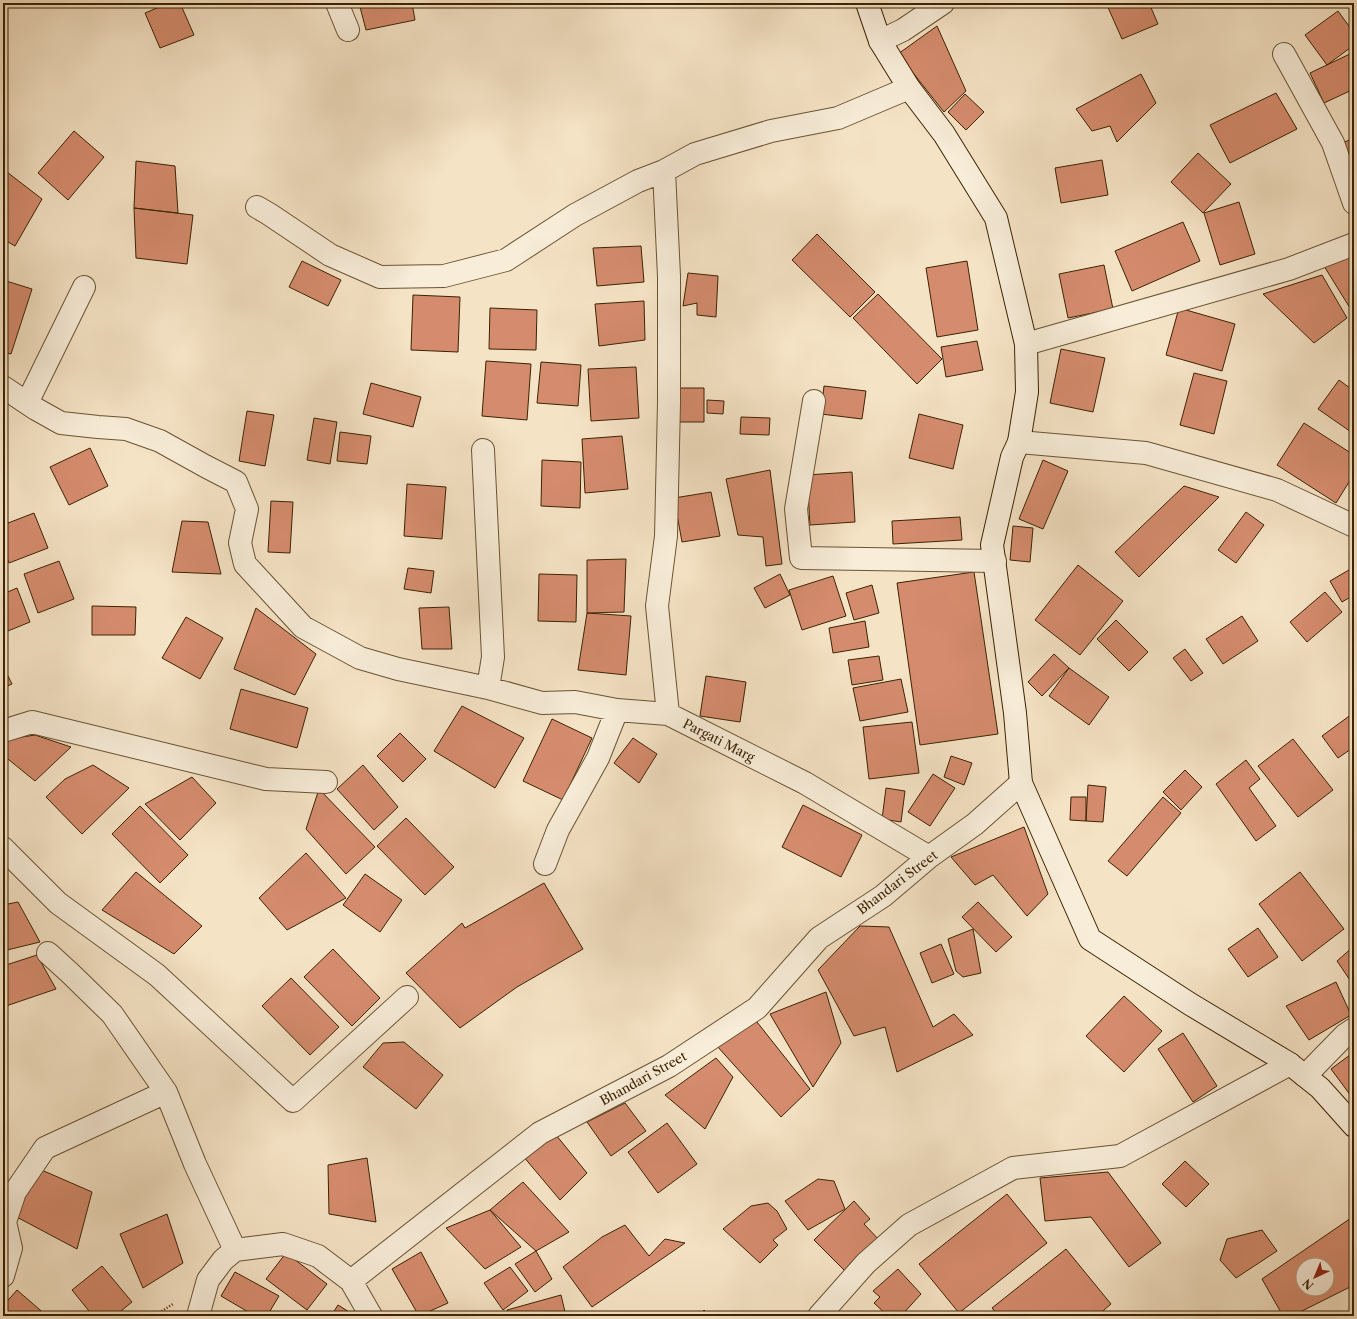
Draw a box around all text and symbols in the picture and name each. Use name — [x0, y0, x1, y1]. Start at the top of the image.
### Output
street label: Pargati Marg — [680, 715, 758, 765]
street label: Bhandari Street — [854, 846, 941, 917]
street label: Bhandari Street — [597, 1047, 689, 1108]
north arrow — [1295, 1257, 1335, 1297]
text: N — [1299, 1276, 1316, 1293]

